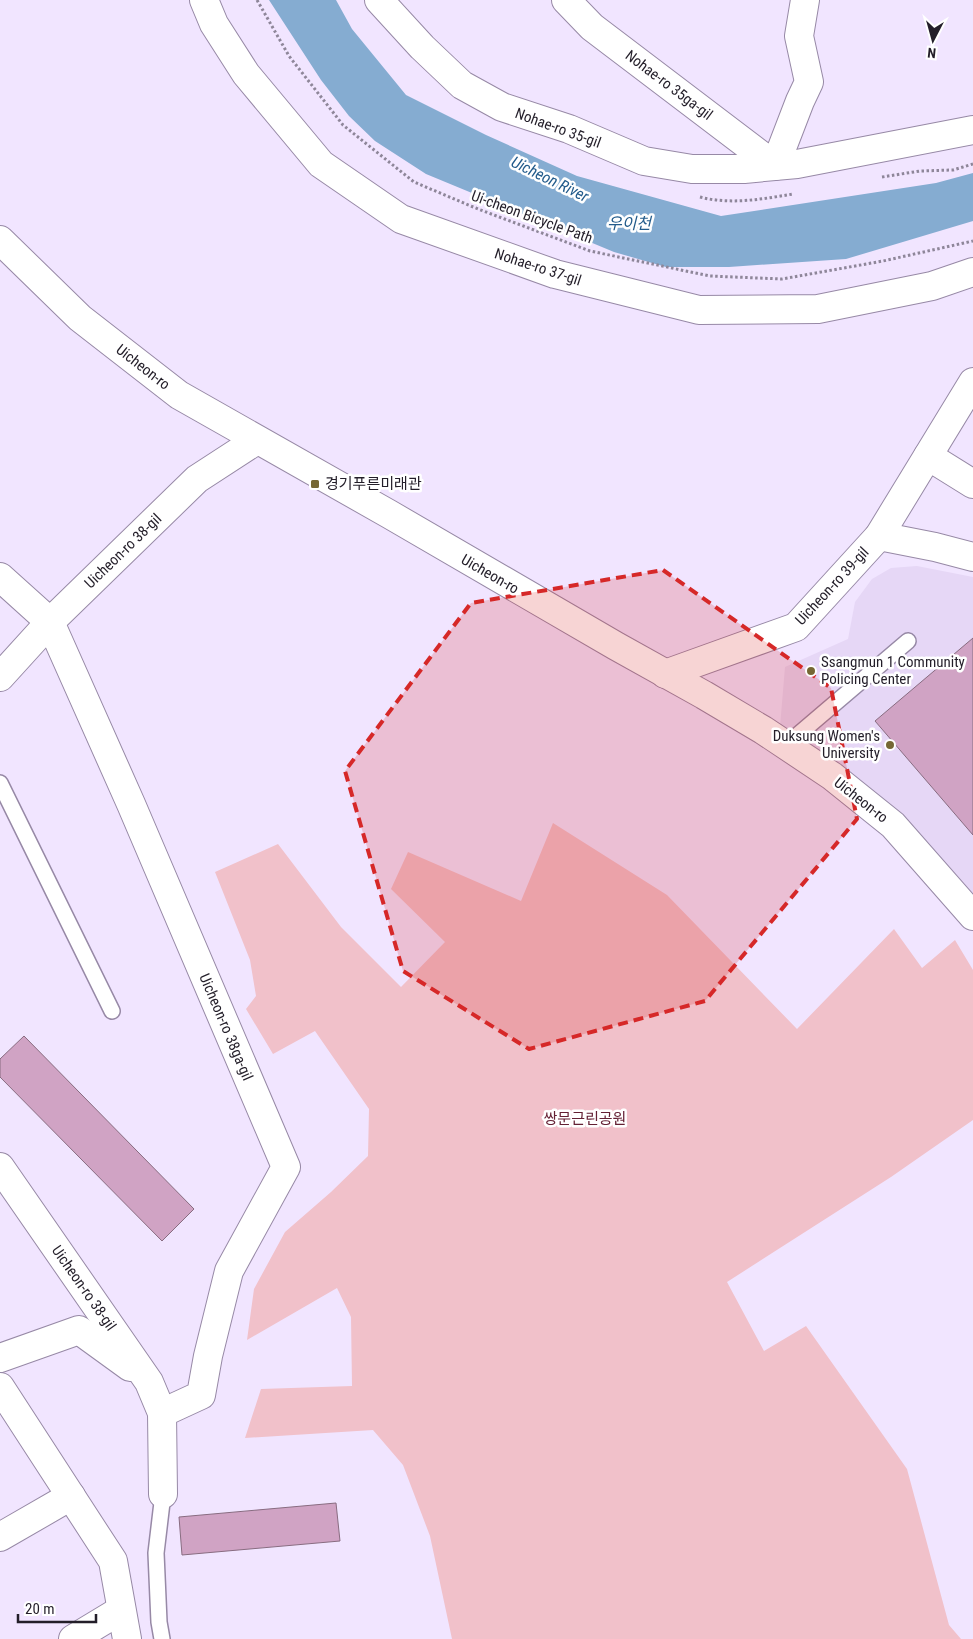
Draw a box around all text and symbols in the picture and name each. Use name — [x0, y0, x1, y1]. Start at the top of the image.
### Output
north arrow — [908, 15, 958, 65]
text: N — [927, 45, 937, 61]
street label: Nohae-ro 35ga-gil — [622, 46, 716, 124]
street label: Nohae-ro 35-gil — [513, 104, 603, 152]
water label: Uicheon River — [508, 152, 593, 206]
street label: Ui-cheon Bicycle Path — [469, 187, 595, 247]
water label: 우이천 — [607, 214, 653, 233]
street label: Nohae-ro 37-gil — [492, 245, 584, 289]
street label: Uicheon-ro — [112, 340, 174, 394]
place label: 경기푸른미래관 — [325, 475, 422, 493]
marker: 경기푸른미래관 — [309, 478, 321, 490]
street label: Uicheon-ro 38-gil — [81, 510, 165, 592]
street label: Uicheon-ro 39-gil — [791, 543, 873, 629]
street label: Uicheon-ro — [458, 550, 522, 598]
place label: Ssangmun 1 Community Policing Center — [821, 653, 965, 688]
marker: Ssangmun 1 Community Policing Center — [805, 665, 817, 677]
place label: Duksung Women's University — [773, 727, 880, 762]
marker: Duksung Women's University — [884, 739, 896, 751]
street label: Uicheon-ro — [830, 773, 892, 827]
street label: Uicheon-ro 38ga-gil — [195, 971, 257, 1083]
park label: 쌍문근린공원 — [544, 1110, 626, 1128]
street label: Uicheon-ro 38-gil — [48, 1242, 120, 1334]
scale bar — [18, 1592, 95, 1624]
text: 20 m — [25, 1600, 55, 1618]

